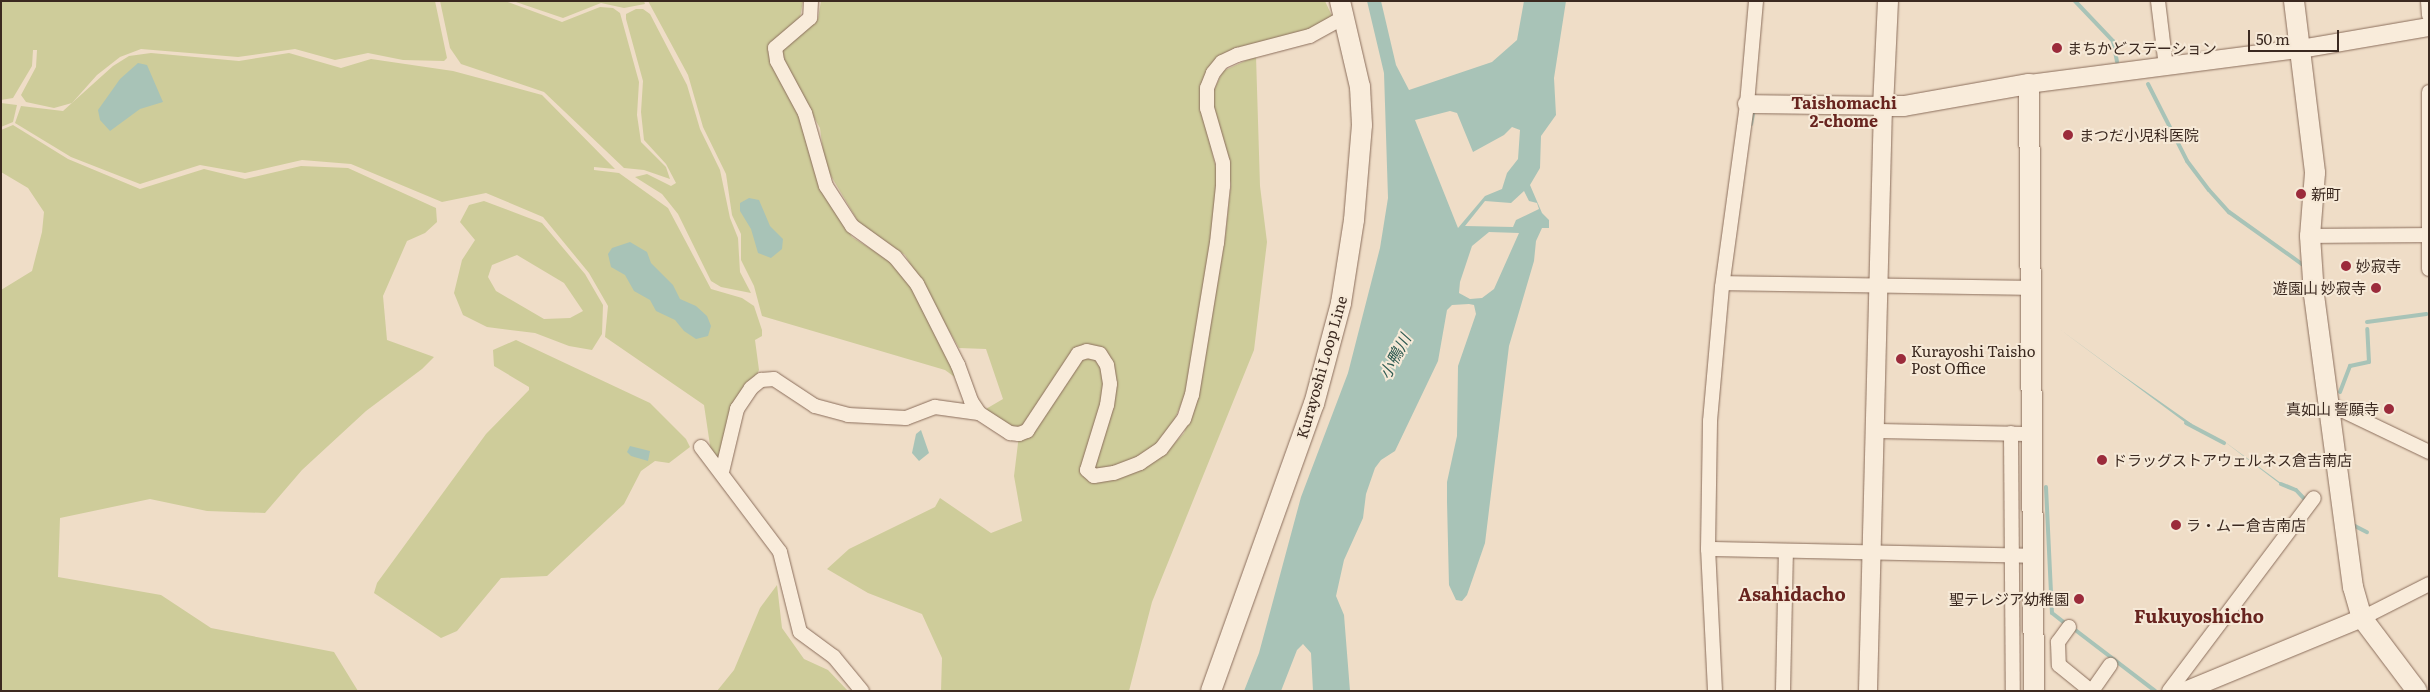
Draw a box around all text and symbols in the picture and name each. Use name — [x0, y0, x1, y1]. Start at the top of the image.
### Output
scale bar — [2250, 20, 2341, 52]
text: 50 m — [2256, 27, 2290, 50]
place label: まちかどステーション — [2067, 39, 2217, 57]
marker: まちかどステーション — [2051, 42, 2063, 54]
district label: Taishomachi 2-chome — [1791, 92, 1897, 130]
place label: まつだ小児科医院 — [2079, 126, 2199, 144]
marker: まつだ小児科医院 — [2061, 128, 2075, 142]
place label: 新町 — [2311, 185, 2341, 203]
marker: 新町 — [2295, 188, 2307, 200]
place label: 妙寂寺 — [2356, 257, 2401, 275]
marker: 妙寂寺 — [2340, 260, 2352, 272]
place label: 遊園山 妙寂寺 — [2273, 279, 2366, 297]
marker: 遊園山 妙寂寺 — [2370, 282, 2382, 294]
street label: Kurayoshi Loop Line — [1292, 294, 1350, 440]
water label: 小鴨川 — [1374, 330, 1414, 382]
place label: Kurayoshi Taisho Post Office — [1911, 341, 2036, 376]
marker: Kurayoshi Taisho Post Office — [1895, 353, 1907, 365]
place label: 真如山 誓願寺 — [2286, 400, 2379, 418]
marker: 真如山 誓願寺 — [2383, 403, 2395, 415]
place label: ドラッグストアウェルネス倉吉南店 — [2112, 451, 2352, 469]
marker: ドラッグストアウェルネス倉吉南店 — [2096, 454, 2108, 466]
place label: ラ・ムー倉吉南店 — [2186, 516, 2306, 534]
marker: ラ・ムー倉吉南店 — [2170, 519, 2182, 531]
district label: Asahidacho — [1738, 583, 1846, 605]
place label: 聖テレジア幼稚園 — [1949, 590, 2069, 608]
marker: 聖テレジア幼稚園 — [2073, 593, 2085, 605]
district label: Fukuyoshicho — [2134, 605, 2264, 627]

